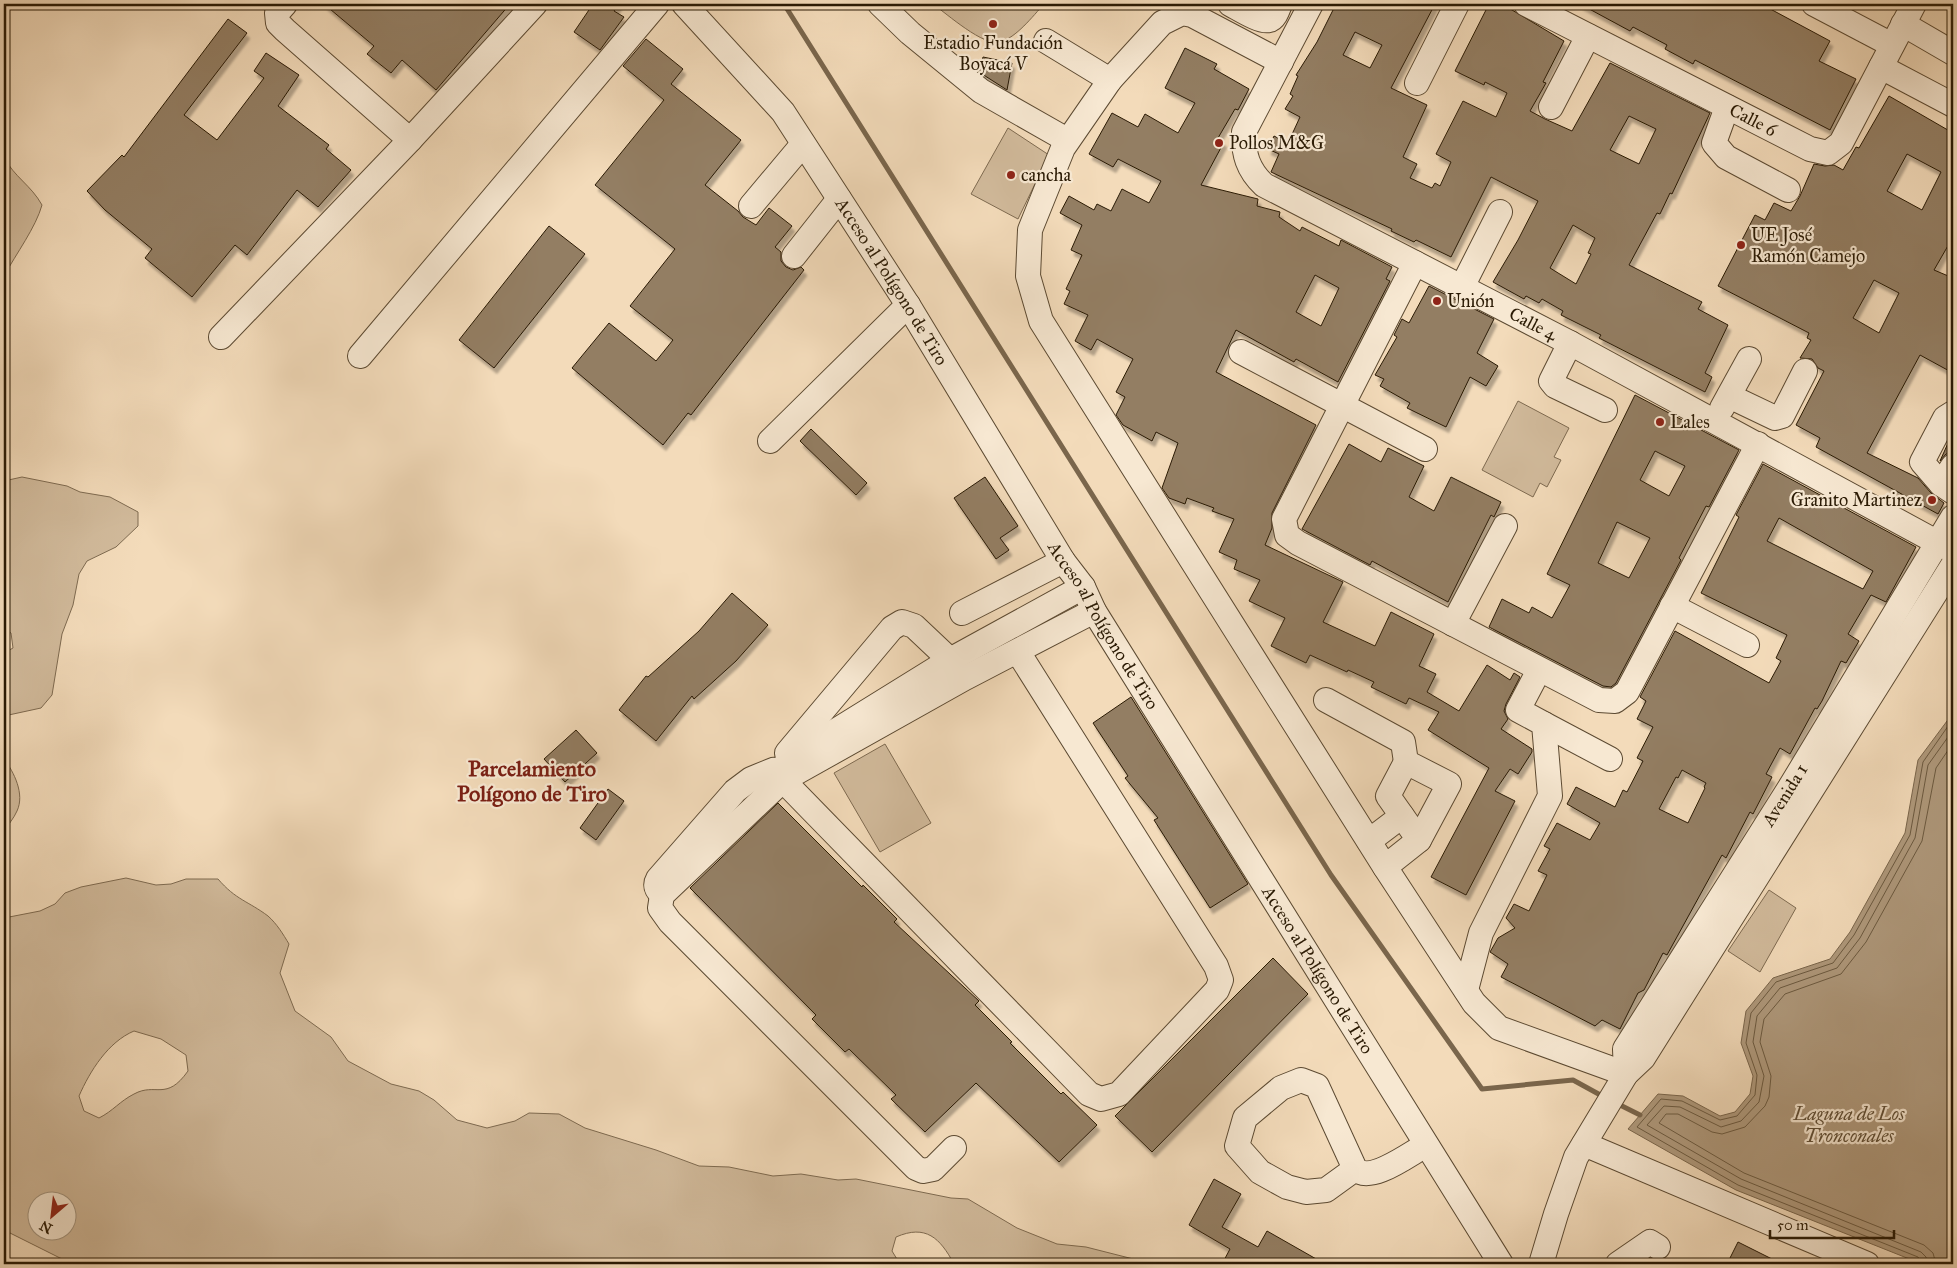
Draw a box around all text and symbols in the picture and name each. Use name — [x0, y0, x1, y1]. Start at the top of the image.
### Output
marker: Estadio Fundación Boyacá V — [987, 18, 999, 30]
place label: Estadio Fundación Boyacá V — [923, 32, 1063, 75]
street label: Calle 6 — [1726, 99, 1781, 142]
place label: Pollos M&G — [1229, 132, 1324, 154]
marker: Pollos M&G — [1213, 137, 1225, 149]
place label: cancha — [1021, 164, 1072, 186]
marker: cancha — [1005, 169, 1017, 181]
street label: Acceso al Polígono de Tiro — [830, 193, 953, 369]
place label: UE José Ramón Camejo — [1751, 224, 1865, 267]
marker: UE José Ramón Camejo — [1735, 239, 1747, 251]
place label: Unión — [1447, 290, 1495, 312]
marker: Unión — [1431, 295, 1443, 307]
street label: Calle 4 — [1505, 302, 1562, 346]
place label: Lales — [1670, 411, 1710, 433]
marker: Lales — [1654, 416, 1666, 428]
place label: Granito Martinez — [1791, 489, 1922, 511]
marker: Granito Martinez — [1926, 494, 1938, 506]
street label: Acceso al Polígono de Tiro — [1042, 537, 1164, 714]
district label: Parcelamiento Polígono de Tiro — [457, 755, 607, 807]
street label: Avenida 1 — [1757, 760, 1813, 831]
street label: Acceso al Polígono de Tiro — [1257, 881, 1378, 1058]
water label: Laguna de Los Tronconales — [1793, 1102, 1905, 1147]
north arrow — [28, 1190, 78, 1240]
scale bar — [1770, 1208, 1893, 1240]
text: 50 m — [1777, 1216, 1809, 1234]
text: N — [37, 1217, 55, 1237]

